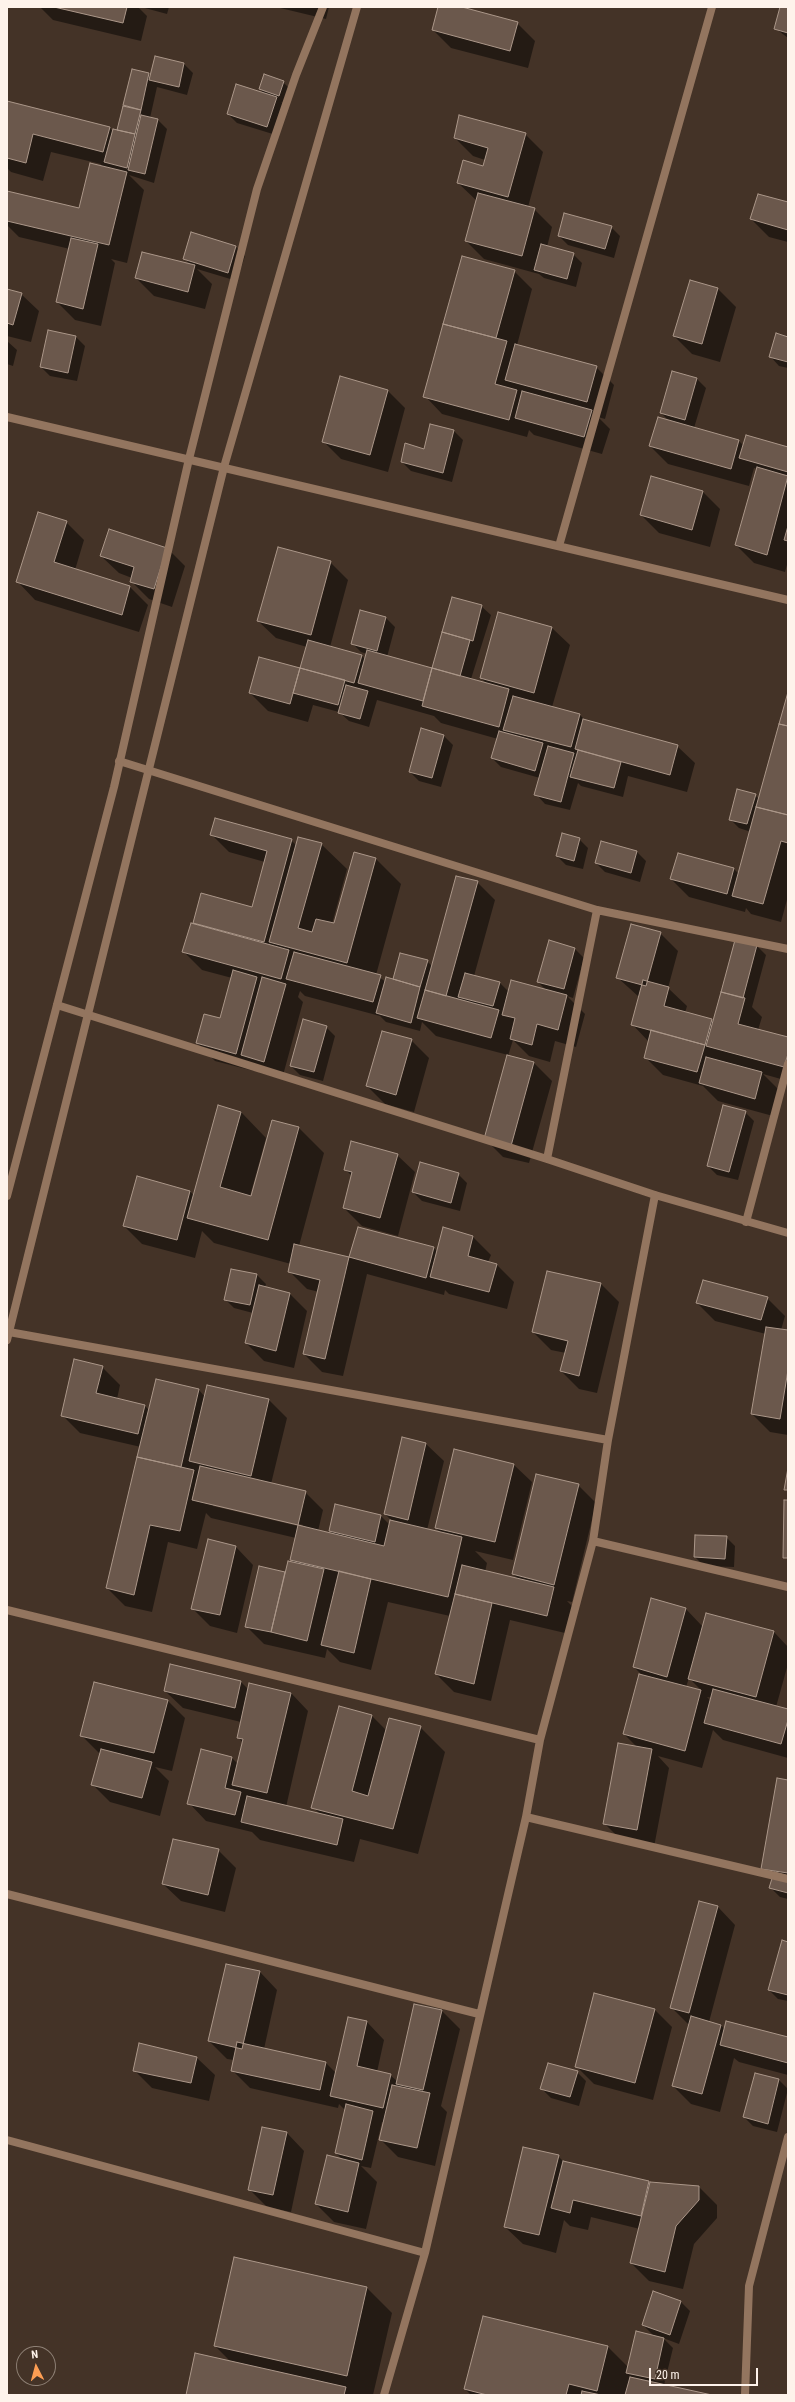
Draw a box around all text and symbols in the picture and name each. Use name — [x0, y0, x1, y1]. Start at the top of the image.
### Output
north arrow — [16, 2346, 56, 2386]
text: N — [31, 2348, 39, 2361]
scale bar — [651, 2360, 760, 2386]
text: 20 m — [656, 2368, 680, 2382]

